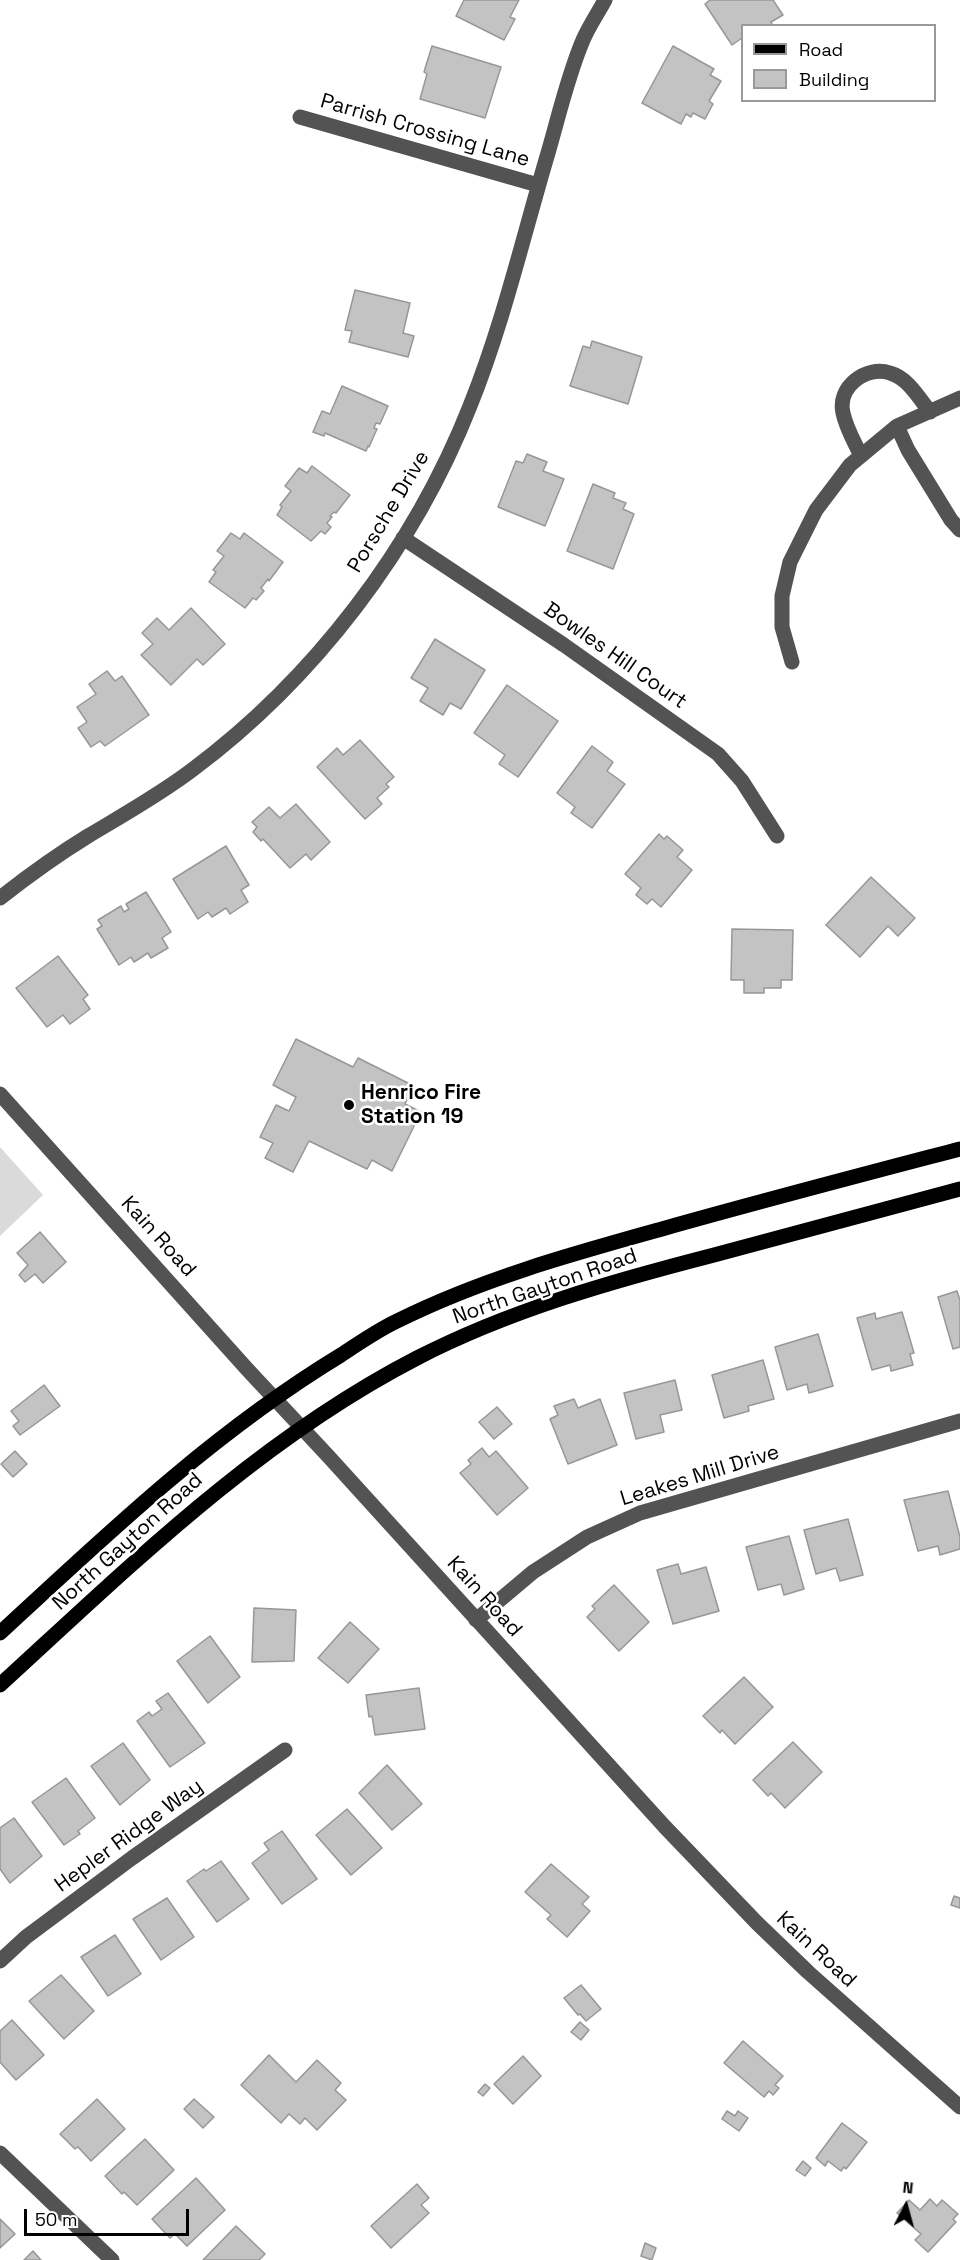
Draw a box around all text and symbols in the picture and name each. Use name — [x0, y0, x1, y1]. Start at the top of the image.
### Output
legend — [741, 24, 936, 102]
text: Road — [799, 38, 843, 61]
text: Building — [799, 68, 869, 91]
street label: Parrish Crossing Lane — [317, 89, 533, 173]
street label: Porsche Drive — [343, 447, 435, 577]
street label: Bowles Hill Court — [539, 597, 691, 715]
place label: Henrico Fire Station 19 — [361, 1080, 481, 1130]
marker: Henrico Fire Station 19 — [342, 1098, 356, 1112]
street label: Kain Road — [115, 1191, 201, 1283]
street label: North Gayton Road — [449, 1244, 641, 1330]
street label: Leakes Mill Drive — [617, 1440, 783, 1512]
street label: North Gayton Road — [48, 1468, 208, 1616]
street label: Kain Road — [441, 1551, 527, 1643]
street label: Hepler Ridge Way — [50, 1774, 208, 1898]
street label: Kain Road — [771, 1907, 861, 1993]
north arrow — [876, 2176, 936, 2236]
text: N — [901, 2177, 914, 2199]
scale bar — [27, 2197, 192, 2235]
text: 50 m — [35, 2208, 77, 2231]

